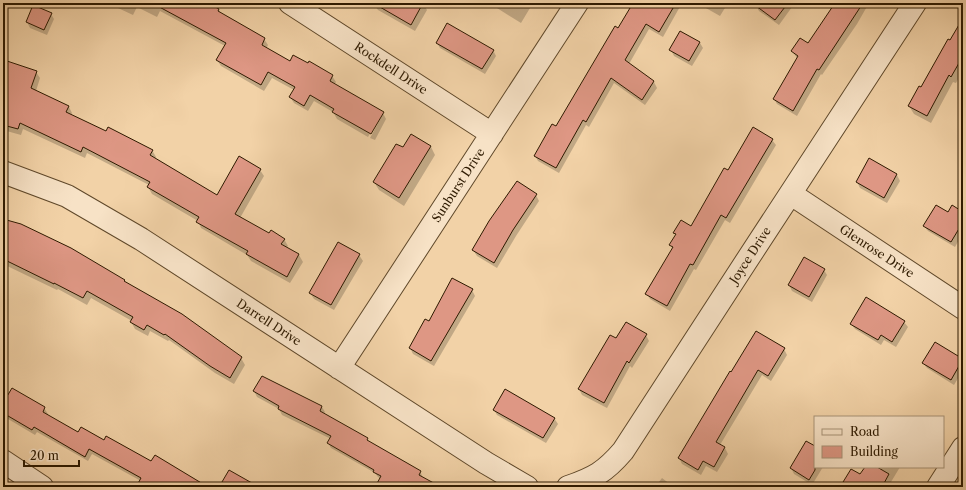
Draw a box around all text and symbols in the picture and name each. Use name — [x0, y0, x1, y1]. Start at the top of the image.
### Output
street label: Rockdell Drive — [352, 39, 431, 97]
street label: Sunburst Drive — [428, 145, 488, 225]
street label: Glenrose Drive — [837, 221, 917, 281]
street label: Joyce Drive — [725, 223, 774, 288]
street label: Darrell Drive — [234, 295, 304, 349]
legend — [814, 416, 944, 468]
text: Road — [850, 424, 880, 439]
scale bar — [24, 442, 79, 468]
text: Building — [850, 444, 898, 459]
text: 20 m — [30, 448, 59, 463]

